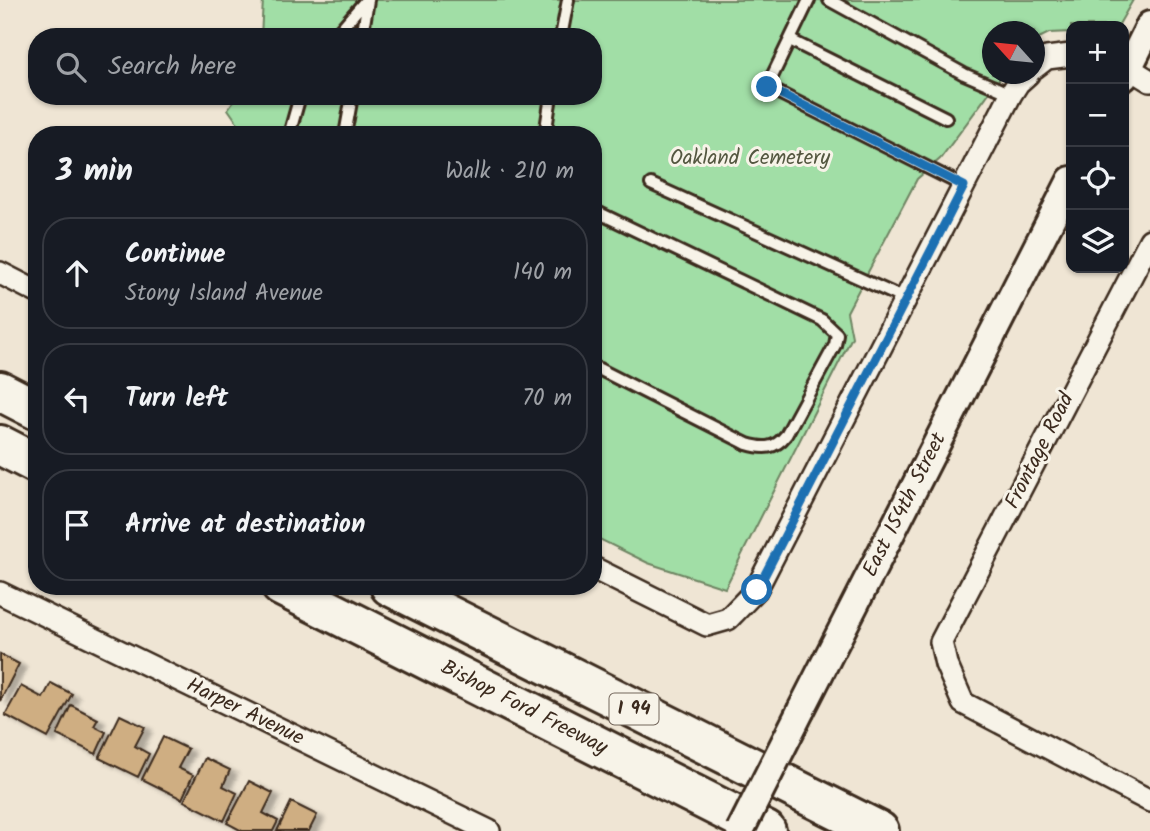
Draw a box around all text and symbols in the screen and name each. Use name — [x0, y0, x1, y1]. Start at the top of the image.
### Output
north arrow — [982, 21, 1045, 84]
map controls — [1066, 21, 1129, 273]
button: + — [1066, 21, 1129, 84]
search box — [28, 28, 602, 105]
text: Search here — [108, 46, 236, 88]
icon: search — [52, 48, 90, 86]
route end — [751, 71, 782, 102]
button: − — [1066, 84, 1129, 147]
park label: Oakland Cemetery — [670, 142, 830, 175]
button: locate — [1066, 147, 1129, 210]
text: 3 min — [56, 148, 133, 196]
text: Walk · 210 m — [445, 154, 574, 190]
button: layers — [1066, 210, 1129, 273]
text: Continue — [125, 234, 226, 276]
icon: ahead — [58, 254, 96, 292]
text: 140 m — [513, 255, 572, 291]
text: Stony Island Avenue — [125, 276, 323, 312]
text: Turn left — [125, 378, 228, 420]
icon: left — [58, 380, 96, 418]
text: 70 m — [522, 381, 572, 417]
street label: Frontage Road — [997, 387, 1084, 515]
street label: East 154th Street — [854, 426, 956, 583]
text: Arrive at destination — [125, 504, 365, 546]
icon: arrive — [58, 506, 96, 544]
route start — [741, 574, 772, 605]
street label: Bishop Ford Freeway — [435, 652, 613, 764]
street label: Harper Avenue — [180, 669, 310, 755]
road number: I 94 — [610, 694, 658, 724]

